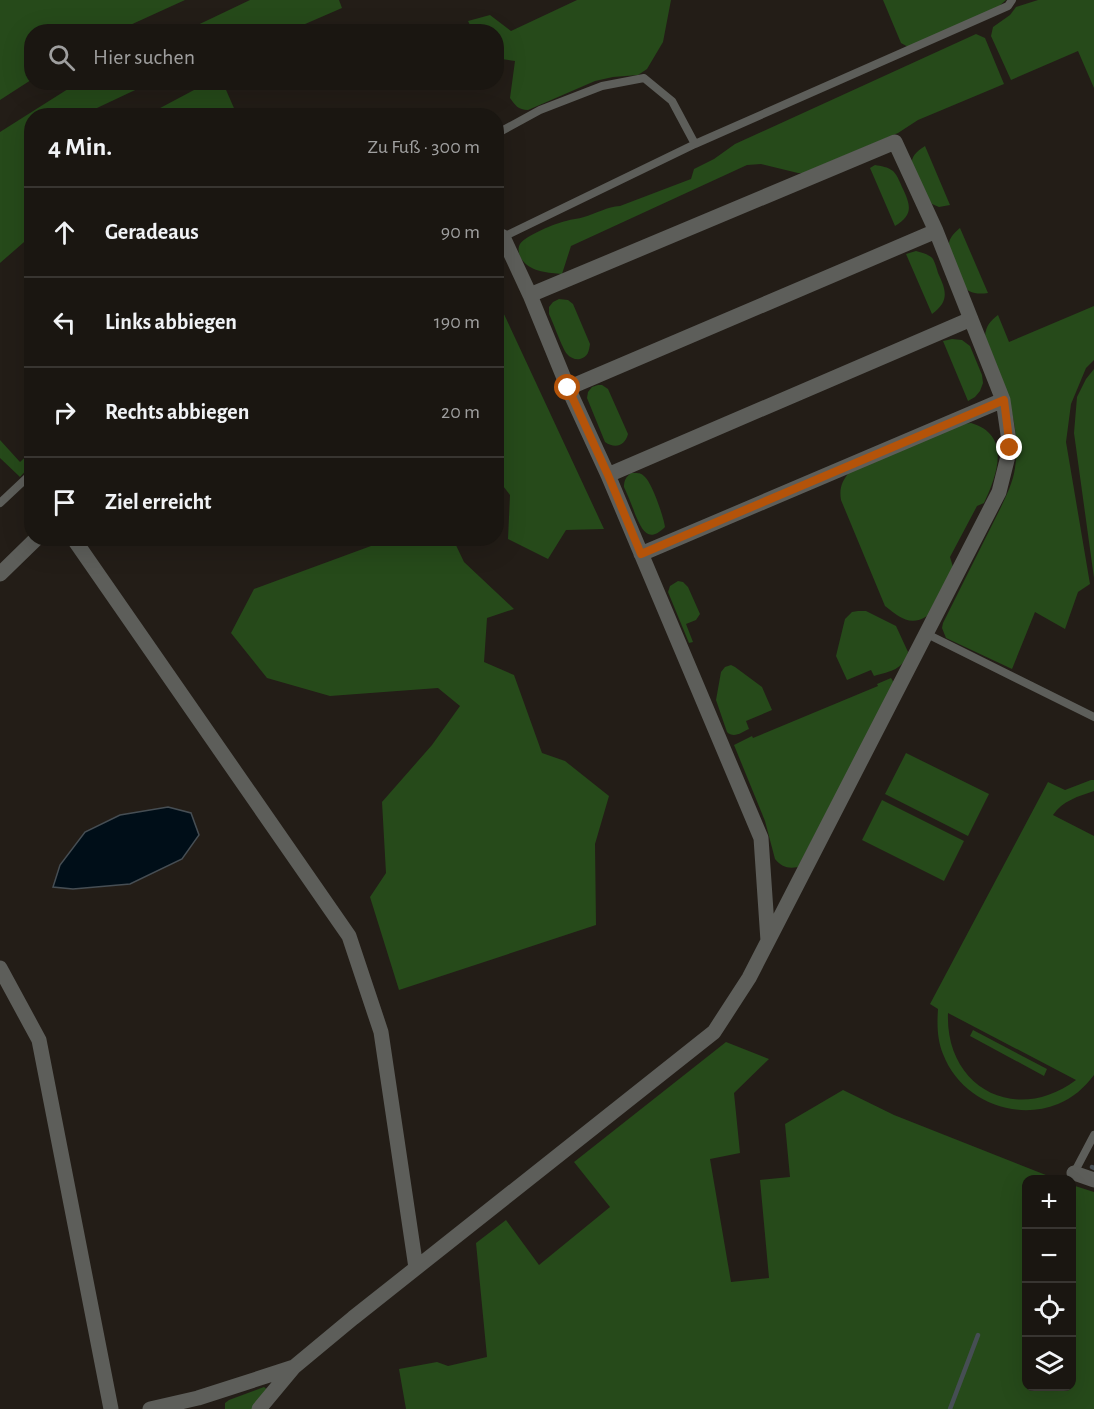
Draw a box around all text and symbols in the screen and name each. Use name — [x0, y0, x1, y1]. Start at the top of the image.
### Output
search box — [24, 24, 504, 90]
icon: search — [45, 41, 78, 74]
text: Hier suchen — [93, 46, 195, 68]
text: 4 Min. — [48, 134, 112, 160]
text: Zu Fuß · 300 m — [367, 137, 480, 157]
icon: ahead — [48, 216, 81, 249]
text: Geradeaus — [105, 221, 199, 243]
text: 90 m — [441, 222, 480, 242]
icon: left — [48, 306, 81, 339]
text: Links abbiegen — [105, 311, 237, 333]
text: 190 m — [434, 312, 480, 332]
route start — [554, 374, 580, 400]
icon: right — [48, 396, 81, 429]
text: Rechts abbiegen — [105, 401, 249, 423]
text: 20 m — [441, 402, 480, 422]
route end — [996, 434, 1022, 460]
icon: arrive — [48, 486, 81, 519]
text: Ziel erreicht — [105, 491, 212, 513]
map controls — [1022, 1175, 1076, 1391]
button: + — [1022, 1175, 1076, 1229]
button: − — [1022, 1229, 1076, 1283]
button: locate — [1022, 1283, 1076, 1337]
button: layers — [1022, 1337, 1076, 1391]

